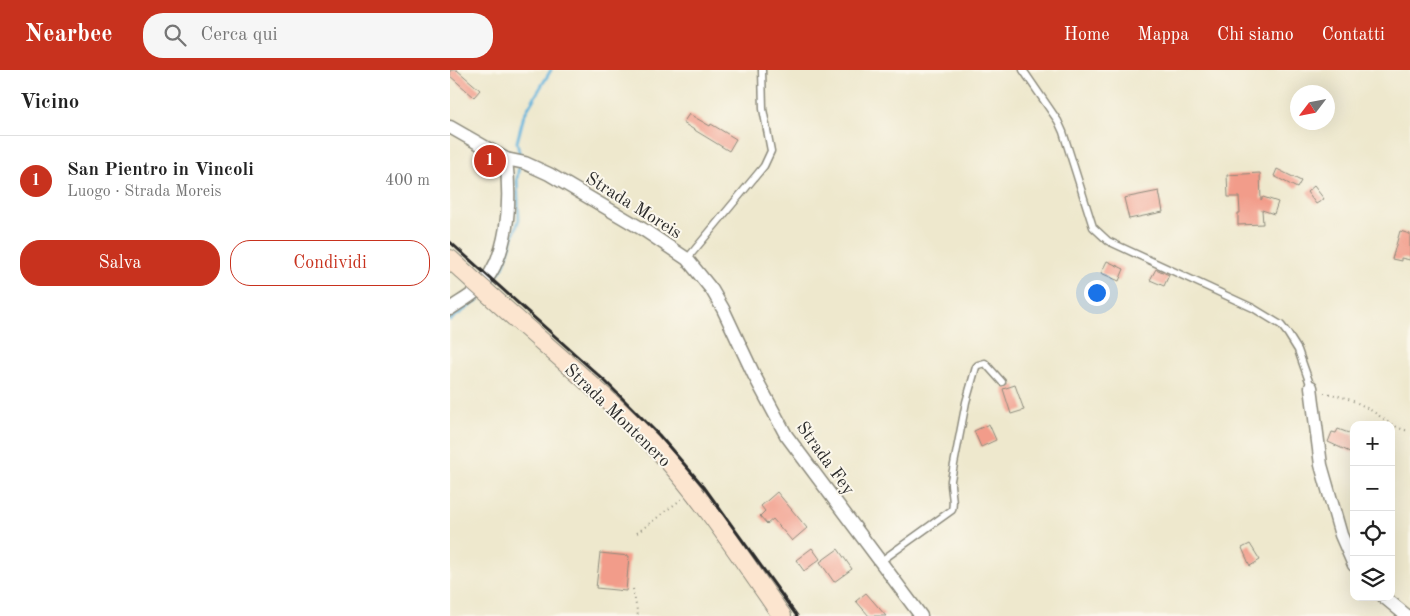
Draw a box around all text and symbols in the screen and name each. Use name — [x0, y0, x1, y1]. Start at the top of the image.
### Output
search box — [143, 13, 493, 58]
icon: search — [161, 21, 189, 49]
text: Nearbee — [25, 23, 113, 47]
text: Cerca qui — [201, 26, 278, 45]
text: Home — [1064, 26, 1110, 44]
text: Mappa — [1138, 26, 1189, 44]
text: Chi siamo — [1217, 26, 1294, 44]
text: Contatti — [1322, 26, 1385, 44]
north arrow — [1290, 85, 1335, 130]
text: Vicino — [20, 92, 79, 113]
pin: 1 — [474, 142, 506, 180]
text: San Pientro in Vincoli — [67, 161, 254, 180]
street label: Strada Moreis — [582, 169, 685, 243]
text: 1 — [31, 173, 41, 189]
text: 400 m — [385, 173, 430, 189]
text: Luogo · Strada Moreis — [67, 184, 221, 200]
button: Salva — [20, 240, 220, 286]
button: Condividi — [230, 240, 430, 286]
your location — [1084, 280, 1110, 306]
street label: Strada Montenero — [561, 361, 674, 471]
street label: Strada Fey — [793, 419, 858, 499]
map controls — [1350, 421, 1395, 601]
button: + — [1350, 421, 1395, 466]
button: − — [1350, 466, 1395, 511]
button: locate — [1350, 511, 1395, 556]
button: layers — [1350, 556, 1395, 601]

